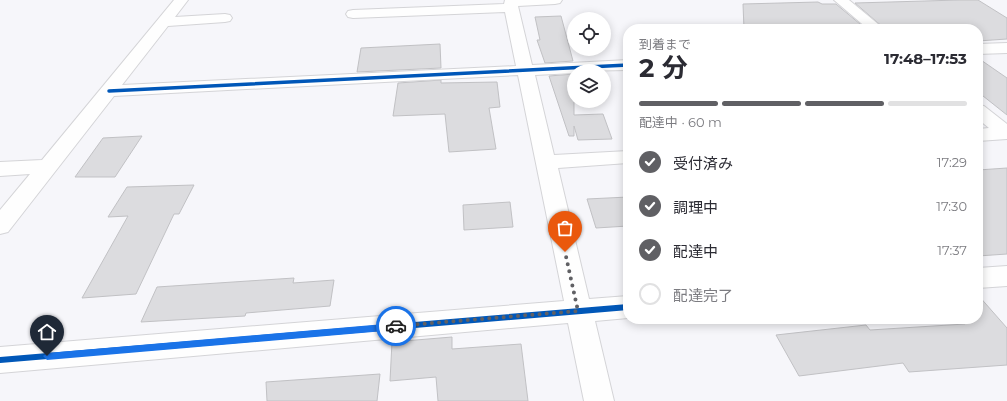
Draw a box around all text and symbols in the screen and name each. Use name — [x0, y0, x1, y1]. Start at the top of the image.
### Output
map controls — [567, 12, 611, 108]
button: locate — [567, 12, 611, 56]
text: 到着まで — [639, 36, 691, 52]
text: 17:48–17:53 — [884, 49, 967, 68]
text: 2 分 — [639, 52, 688, 84]
button: layers — [567, 64, 611, 108]
text: 配達中 · 60 m — [639, 114, 722, 130]
icon: check — [639, 151, 661, 173]
text: 受付済み — [673, 154, 733, 173]
text: 17:29 — [937, 154, 967, 170]
icon: check — [639, 195, 661, 217]
text: 調理中 — [673, 198, 718, 217]
text: 17:30 — [936, 198, 967, 214]
pin — [548, 211, 582, 252]
icon: bag — [554, 217, 576, 239]
icon: check — [639, 239, 661, 261]
text: 配達中 — [673, 242, 718, 261]
text: 17:37 — [937, 242, 967, 258]
text: 配達完了 — [673, 286, 733, 305]
courier — [376, 306, 416, 346]
pin — [30, 315, 64, 356]
icon: car — [385, 315, 407, 337]
icon: home — [36, 321, 58, 343]

